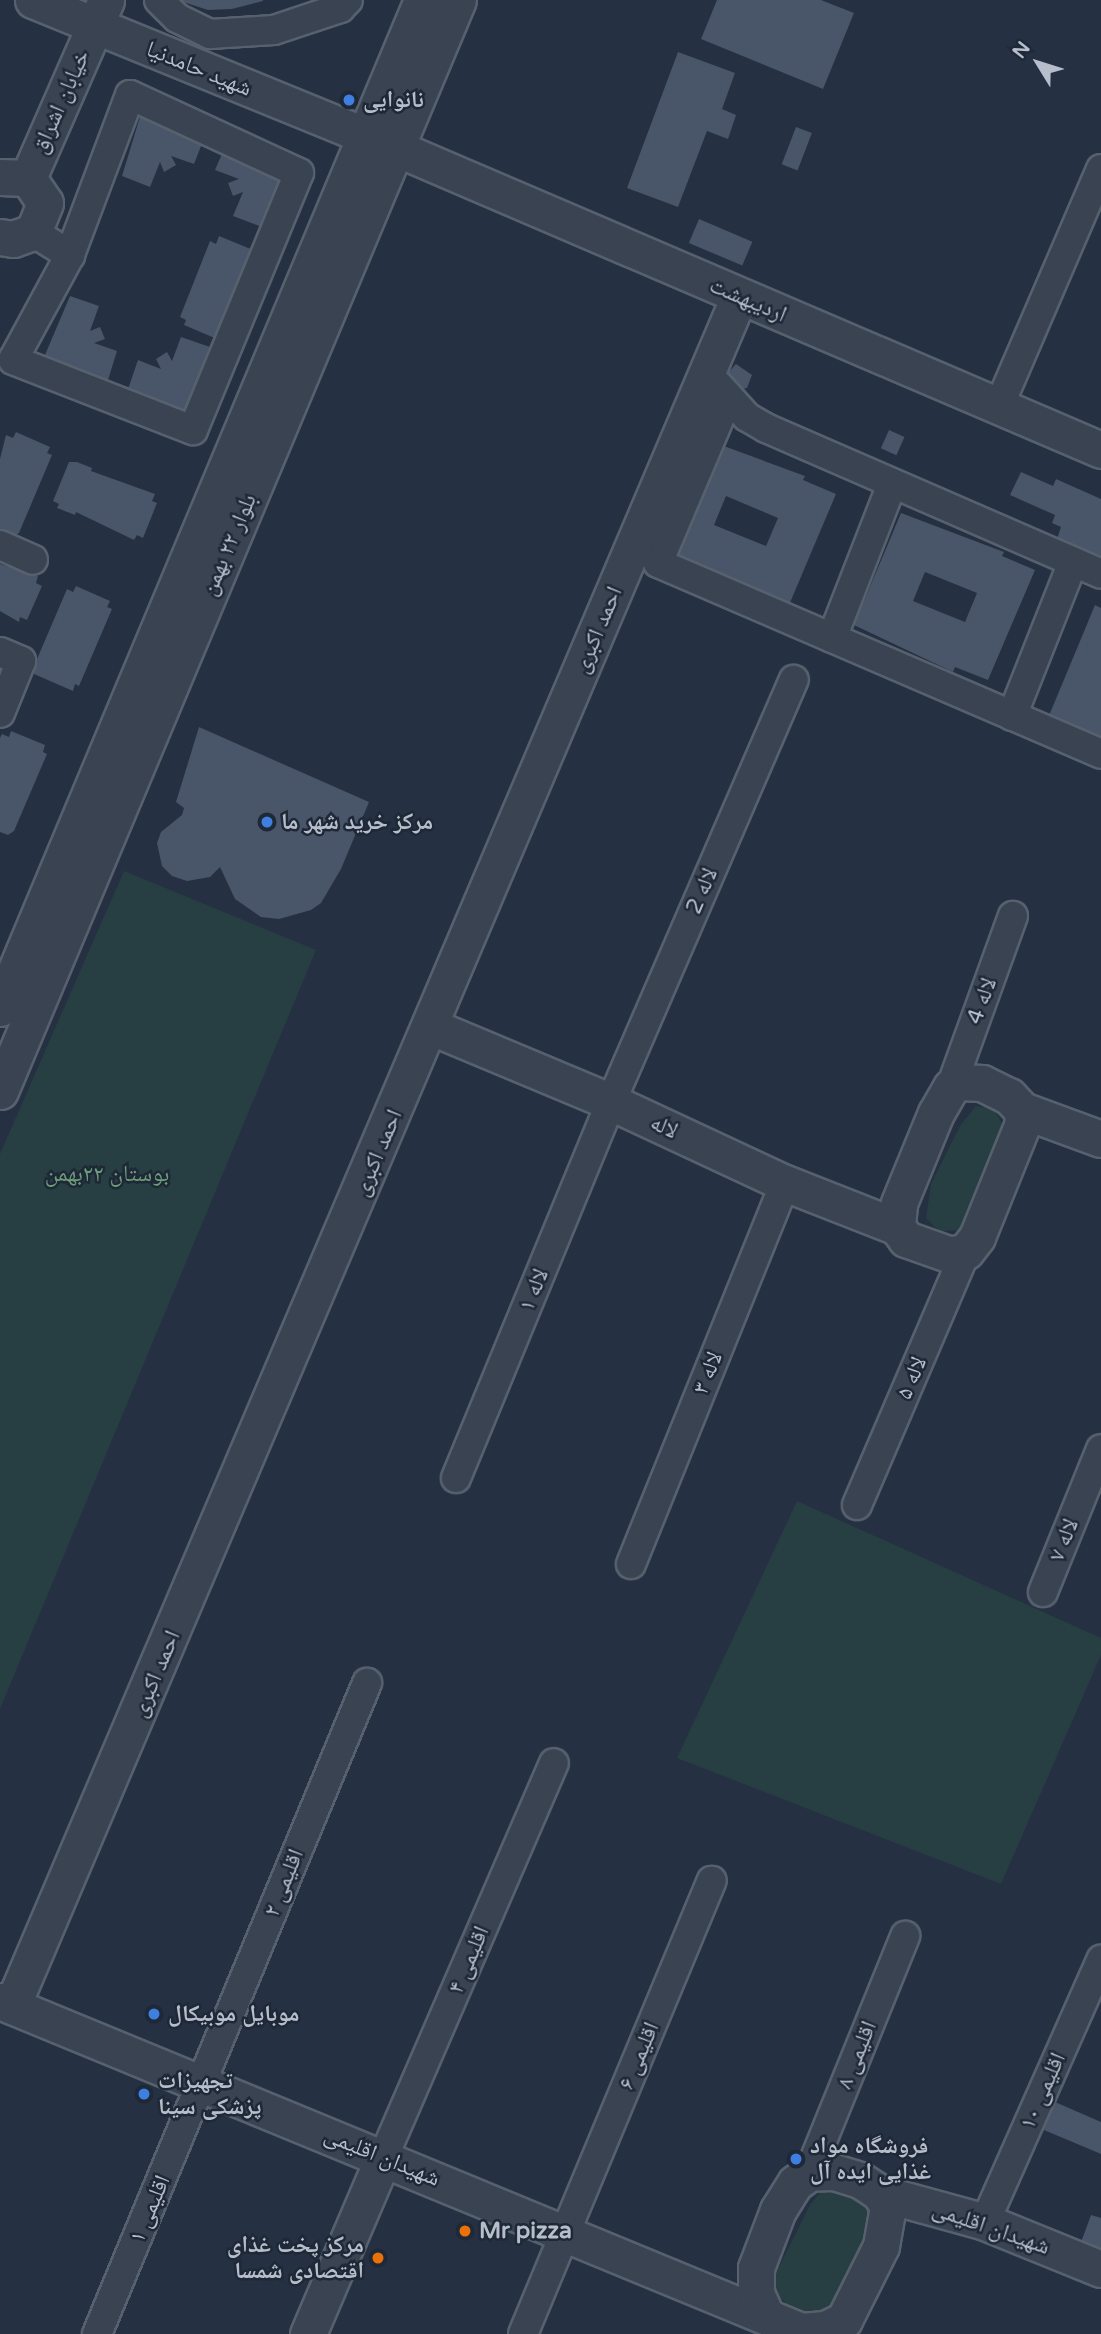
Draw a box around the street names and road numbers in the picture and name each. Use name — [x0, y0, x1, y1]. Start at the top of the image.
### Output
street label: شهید حامدنیا — [142, 35, 256, 103]
street label: خیابان اشراق — [26, 46, 96, 158]
street label: اردیبهشت — [705, 271, 791, 329]
street label: بلوار ۲۲ بهمن — [195, 490, 263, 600]
street label: احمد اکبری — [567, 582, 629, 678]
street label: لاله 2 — [680, 864, 724, 918]
street label: لاله 4 — [961, 974, 1003, 1028]
street label: احمد اکبری — [347, 1105, 409, 1201]
street label: لاله — [646, 1109, 682, 1145]
street label: لاله ۱ — [513, 1265, 555, 1315]
street label: لاله ۳ — [687, 1348, 729, 1398]
street label: لاله ۵ — [891, 1353, 933, 1403]
street label: لاله ۷ — [1043, 1515, 1085, 1565]
street label: احمد اکبری — [125, 1626, 187, 1722]
street label: اقلیمی ۲ — [258, 1845, 310, 1921]
street label: اقلیمی ۴ — [442, 1922, 496, 1998]
street label: اقلیمی ۸ — [831, 2017, 883, 2093]
street label: اقلیمی ۶ — [612, 2018, 666, 2094]
street label: اقلیمی ۱۰ — [1014, 2048, 1072, 2134]
street label: شهیدان اقلیمی — [320, 2121, 444, 2193]
street label: اقلیمی ۱ — [123, 2171, 177, 2247]
street label: شهیدان اقلیمی — [929, 2195, 1053, 2261]

